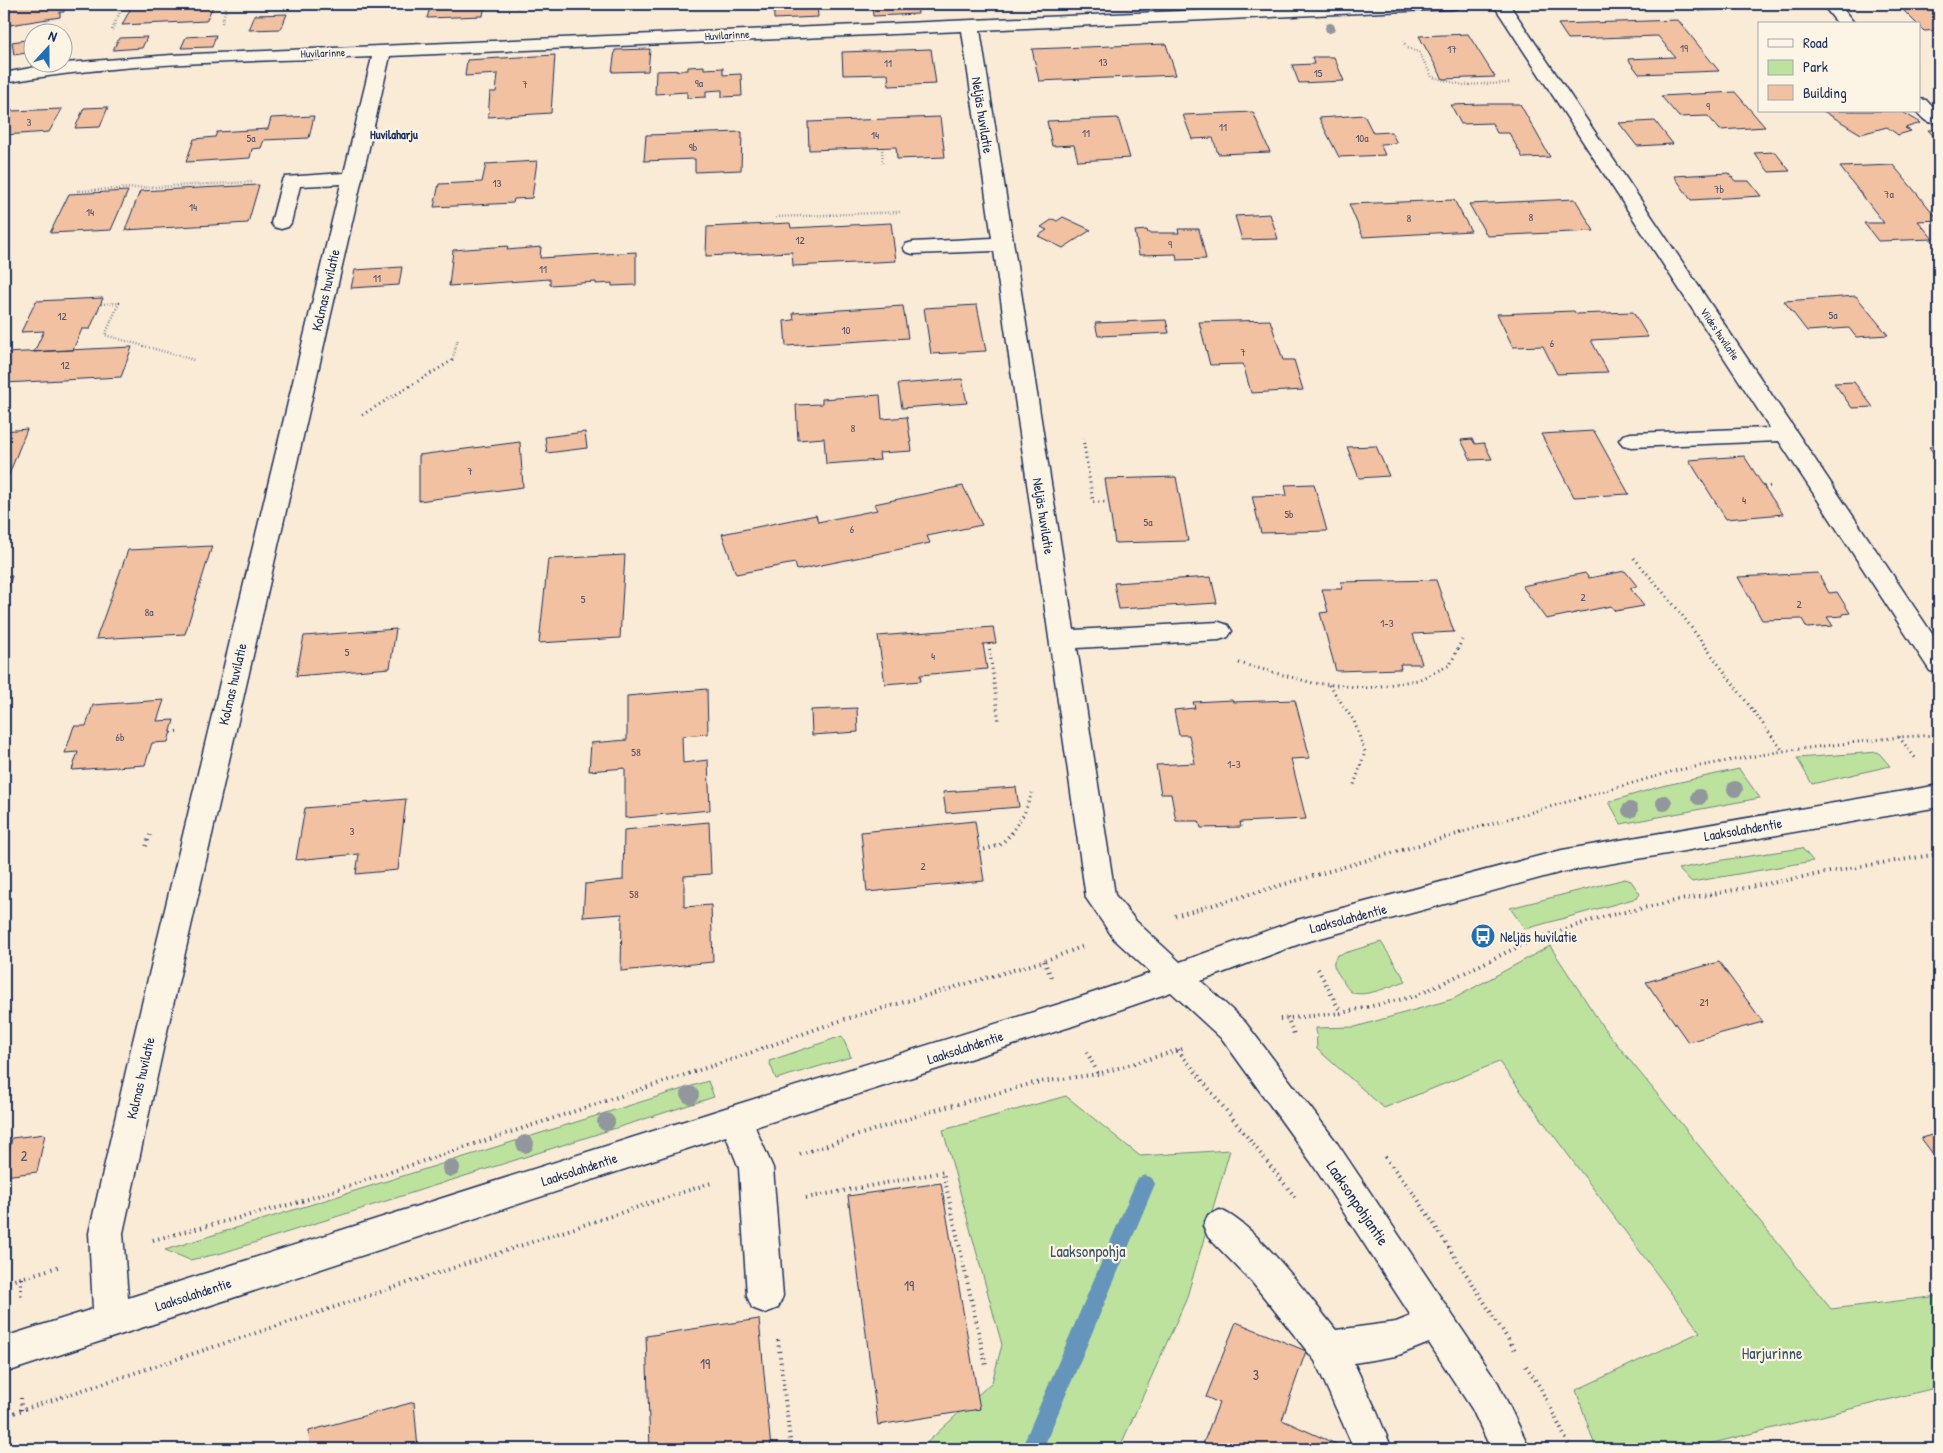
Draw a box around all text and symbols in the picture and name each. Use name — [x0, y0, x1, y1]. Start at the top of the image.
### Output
north arrow — [22, 22, 72, 72]
legend — [1758, 22, 1920, 112]
text: N — [46, 25, 60, 46]
street label: Huvilarinne — [704, 27, 750, 43]
text: Road — [1803, 32, 1828, 53]
house number: 19 — [1680, 41, 1688, 55]
house number: 17 — [1447, 42, 1457, 56]
street label: Huvilarinne — [300, 45, 346, 61]
house number: 13 — [1099, 55, 1108, 69]
house number: 11 — [884, 56, 892, 70]
text: Park — [1803, 56, 1828, 77]
house number: 15 — [1314, 66, 1323, 80]
street label: Neljäs huvilatie — [967, 75, 998, 155]
house number: 9a — [695, 76, 704, 90]
house number: 7 — [522, 77, 528, 91]
text: Building — [1803, 82, 1847, 103]
house number: 9 — [1706, 99, 1710, 113]
house number: 3 — [27, 115, 32, 129]
house number: 11 — [1219, 120, 1227, 134]
district label: Huvilaharju — [370, 126, 418, 143]
house number: 11 — [1082, 126, 1090, 140]
house number: 14 — [871, 128, 879, 142]
house number: 5a — [247, 131, 256, 145]
house number: 10a — [1355, 131, 1369, 145]
house number: 9b — [689, 140, 698, 154]
house number: 13 — [493, 176, 502, 190]
house number: 7b — [1714, 182, 1724, 196]
house number: 7a — [1884, 187, 1895, 201]
house number: 14 — [189, 200, 197, 214]
house number: 14 — [86, 205, 94, 219]
house number: 8 — [1529, 210, 1534, 224]
house number: 8 — [1407, 211, 1412, 225]
house number: 12 — [795, 233, 805, 247]
house number: 9 — [1168, 237, 1172, 251]
street label: Kolmas huvilatie — [306, 247, 344, 333]
house number: 11 — [539, 262, 547, 276]
house number: 11 — [373, 271, 381, 285]
street label: Viides huvilatie — [1697, 305, 1743, 363]
house number: 5a — [1829, 308, 1838, 322]
house number: 12 — [57, 309, 67, 323]
house number: 10 — [842, 323, 851, 337]
house number: 6 — [1550, 336, 1555, 350]
house number: 7 — [1240, 345, 1246, 359]
house number: 12 — [60, 358, 70, 372]
house number: 8 — [851, 421, 856, 435]
house number: 7 — [467, 464, 473, 478]
street label: Neljäs huvilatie — [1028, 476, 1059, 556]
house number: 4 — [1742, 493, 1746, 507]
house number: 5b — [1284, 507, 1294, 521]
house number: 5a — [1144, 515, 1153, 529]
house number: 6 — [850, 522, 855, 536]
house number: 2 — [1580, 590, 1586, 604]
house number: 5 — [581, 592, 586, 606]
house number: 2 — [1796, 597, 1802, 611]
house number: 8a — [144, 605, 154, 619]
house number: 1-3 — [1380, 616, 1394, 630]
street label: Kolmas huvilatie — [213, 641, 251, 727]
house number: 5 — [345, 645, 350, 659]
house number: 4 — [931, 649, 935, 663]
house number: 6b — [116, 730, 125, 744]
house number: 58 — [631, 745, 641, 759]
house number: 1-3 — [1227, 757, 1241, 771]
street label: Laaksolahdentie — [1702, 813, 1784, 845]
house number: 3 — [350, 824, 355, 838]
house number: 2 — [920, 859, 926, 873]
house number: 58 — [629, 887, 639, 901]
street label: Laaksolahdentie — [1307, 898, 1389, 937]
bus stop icon: Neljäs huvilatie — [1470, 923, 1496, 949]
place label: Neljäs huvilatie — [1500, 927, 1578, 947]
house number: 21 — [1699, 995, 1709, 1009]
street label: Laaksolahdentie — [924, 1026, 1006, 1068]
street label: Kolmas huvilatie — [121, 1035, 159, 1121]
house number: 2 — [21, 1146, 28, 1165]
street label: Laaksolahdentie — [538, 1148, 620, 1190]
street label: Laaksonpohjantie — [1322, 1156, 1395, 1250]
park label: Laaksonpohja — [1050, 1240, 1126, 1262]
street label: Laaksolahdentie — [152, 1273, 234, 1315]
house number: 19 — [904, 1276, 914, 1295]
park label: Harjurinne — [1742, 1342, 1803, 1364]
house number: 19 — [700, 1354, 710, 1373]
house number: 3 — [1253, 1365, 1259, 1384]

